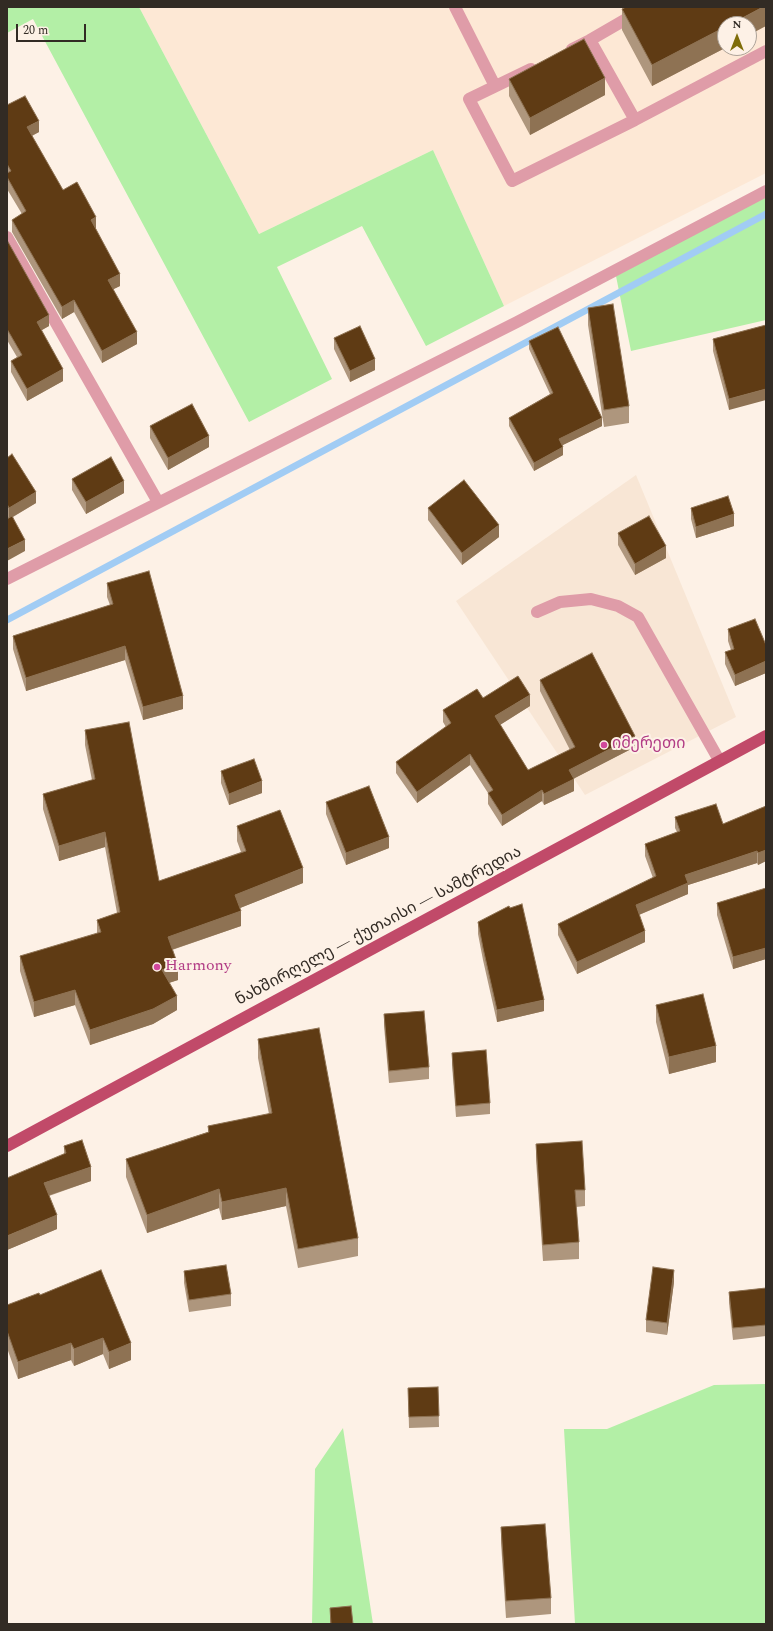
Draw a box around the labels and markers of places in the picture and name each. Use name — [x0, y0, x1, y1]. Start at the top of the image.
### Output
place label: იმერეთი — [612, 735, 685, 755]
marker: იმერეთი — [599, 740, 609, 750]
place label: Harmony — [165, 957, 231, 977]
marker: Harmony — [152, 962, 162, 972]

